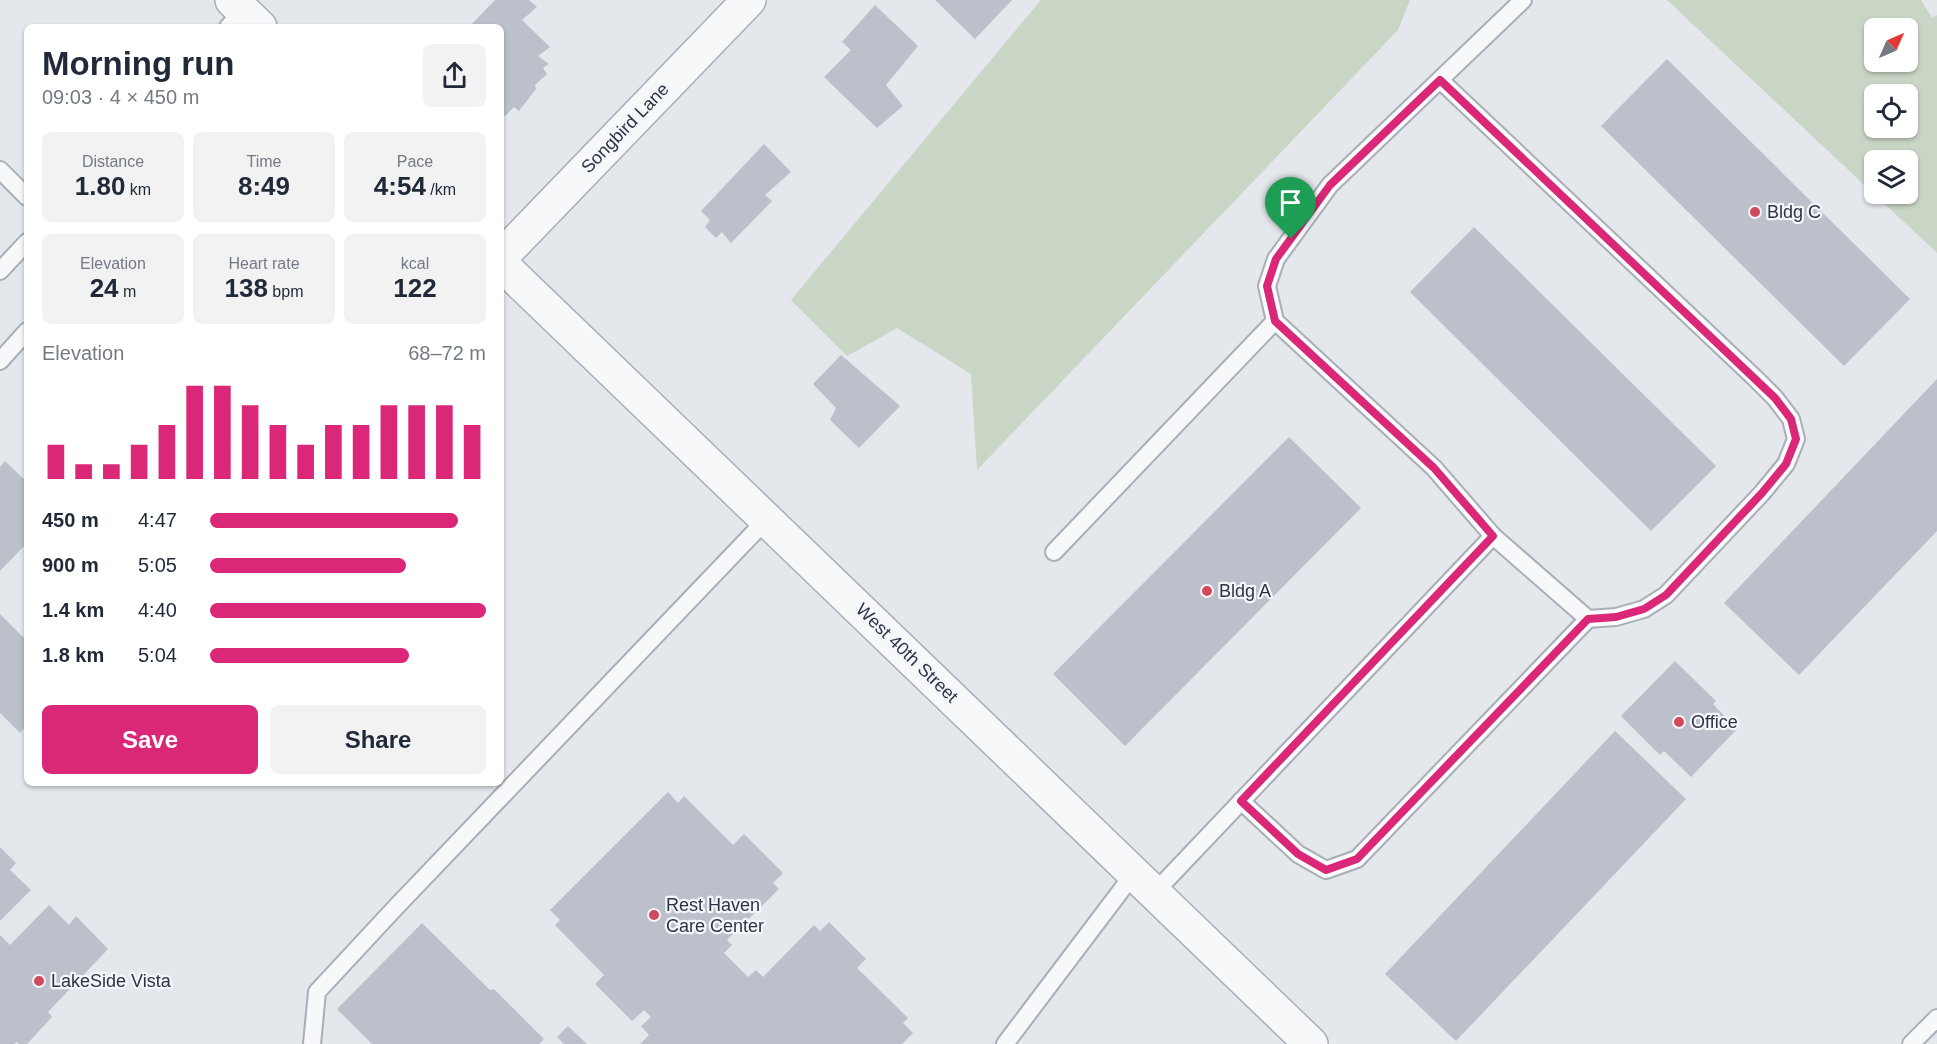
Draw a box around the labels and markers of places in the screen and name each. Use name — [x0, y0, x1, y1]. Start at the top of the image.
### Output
pin — [1265, 177, 1316, 239]
place label: Bldg C — [1767, 202, 1821, 222]
marker: Bldg C — [1748, 205, 1762, 219]
place label: Bldg A — [1219, 581, 1271, 601]
marker: Bldg A — [1200, 584, 1214, 598]
place label: Office — [1691, 712, 1738, 732]
marker: Office — [1672, 715, 1686, 729]
place label: Rest Haven Care Center — [666, 895, 764, 936]
marker: Rest Haven Care Center — [647, 908, 661, 922]
place label: LakeSide Vista — [51, 971, 172, 991]
marker: LakeSide Vista — [32, 974, 46, 988]

